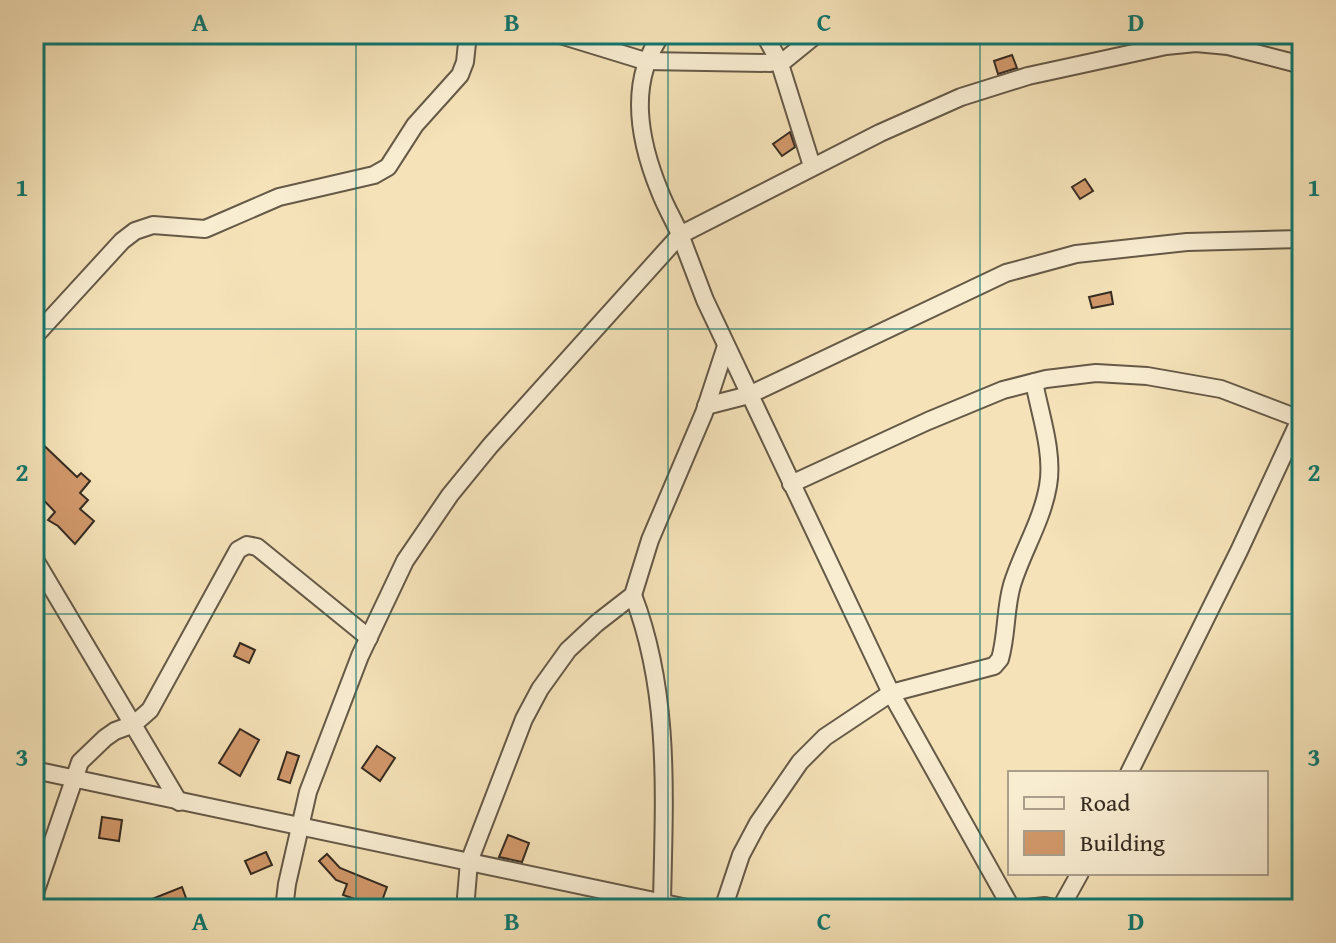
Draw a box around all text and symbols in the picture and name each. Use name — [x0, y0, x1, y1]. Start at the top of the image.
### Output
text: A — [192, 2, 209, 41]
text: B — [504, 2, 520, 41]
text: C — [817, 2, 831, 41]
text: D — [1128, 2, 1144, 41]
text: 1 — [15, 167, 29, 206]
text: 1 — [1307, 167, 1321, 206]
text: 2 — [15, 452, 29, 491]
text: 2 — [1307, 452, 1321, 491]
text: 3 — [15, 737, 29, 776]
text: 3 — [1307, 737, 1321, 776]
legend — [1008, 771, 1268, 875]
text: Road — [1080, 785, 1130, 820]
text: Building — [1080, 825, 1165, 860]
text: A — [192, 901, 209, 940]
text: B — [504, 901, 520, 940]
text: C — [817, 901, 831, 940]
text: D — [1128, 901, 1144, 940]

